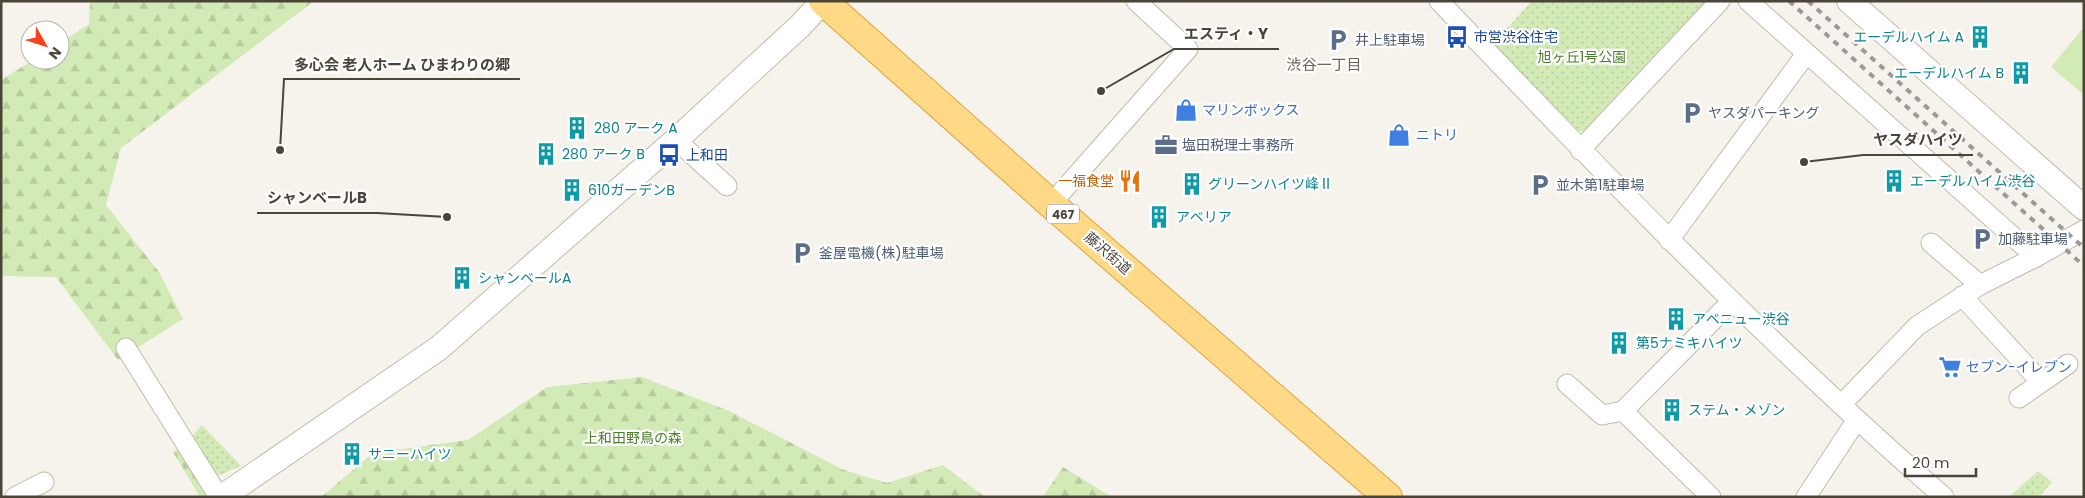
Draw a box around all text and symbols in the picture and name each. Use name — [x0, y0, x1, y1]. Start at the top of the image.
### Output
callout: エスティ・Y — [1174, 19, 1279, 49]
north arrow — [20, 20, 70, 70]
text: エスティ・Y — [1184, 23, 1268, 44]
bus stop icon: 市営渋谷住宅 — [1444, 24, 1470, 50]
building icon: エーデルハイム A — [1967, 24, 1993, 50]
parking icon: 井上駐車場 — [1325, 27, 1351, 53]
place label: 市営渋谷住宅 — [1474, 27, 1558, 47]
place label: エーデルハイム A — [1853, 27, 1964, 47]
place label: 井上駐車場 — [1355, 30, 1425, 50]
text: N — [44, 43, 66, 64]
park label: 旭ヶ丘1号公園 — [1538, 47, 1626, 67]
callout: 多心会 老人ホーム ひまわりの郷 — [284, 49, 520, 79]
text: 多心会 老人ホーム ひまわりの郷 — [294, 54, 510, 75]
district label: 渋谷一丁目 — [1286, 54, 1362, 75]
building icon: エーデルハイム B — [2008, 60, 2034, 86]
place label: エーデルハイム B — [1894, 63, 2004, 83]
shop icon: マリンボックス — [1173, 97, 1199, 123]
place label: マリンボックス — [1202, 100, 1300, 120]
parking icon: ヤスダパーキング — [1679, 100, 1705, 126]
place label: ヤスダパーキング — [1708, 103, 1820, 123]
building icon: 280 アーク A — [564, 115, 590, 141]
place label: 280 アーク A — [594, 118, 678, 138]
shop icon: ニトリ — [1386, 122, 1412, 148]
place label: ニトリ — [1416, 125, 1458, 145]
callout: ヤスダハイツ — [1863, 125, 1973, 155]
text: ヤスダハイツ — [1873, 129, 1963, 150]
office icon: 塩田税理士事務所 — [1153, 132, 1179, 158]
place label: 塩田税理士事務所 — [1182, 135, 1294, 155]
building icon: 280 アーク B — [533, 141, 559, 167]
bus stop icon: 上和田 — [656, 142, 682, 168]
place label: 280 アーク B — [562, 144, 645, 164]
place label: 上和田 — [686, 145, 728, 165]
restaurant icon: 一福食堂 — [1117, 168, 1143, 194]
building icon: エーデルハイム渋谷 — [1881, 168, 1907, 194]
place label: 一福食堂 — [1058, 171, 1114, 191]
building icon: グリーンハイツ峰Ⅱ — [1179, 171, 1205, 197]
place label: エーデルハイム渋谷 — [1910, 171, 2035, 191]
parking icon: 並木第1駐車場 — [1527, 172, 1553, 198]
place label: グリーンハイツ峰Ⅱ — [1208, 174, 1333, 194]
place label: 並木第1駐車場 — [1556, 175, 1644, 195]
building icon: 610ガーデンB — [559, 177, 585, 203]
place label: 610ガーデンB — [588, 180, 675, 200]
callout: シャンベールB — [257, 183, 377, 213]
text: シャンベールB — [267, 187, 367, 208]
road number: 467 — [1047, 204, 1079, 223]
building icon: アベリア — [1146, 204, 1172, 230]
place label: アベリア — [1176, 207, 1232, 227]
parking icon: 加藤駐車場 — [1969, 226, 1995, 252]
street label: 藤沢街道 — [1080, 227, 1136, 279]
place label: 加藤駐車場 — [1998, 229, 2068, 249]
parking icon: 釜屋電機(株)駐車場 — [789, 240, 815, 266]
place label: 釜屋電機(株)駐車場 — [819, 243, 944, 263]
building icon: シャンベールA — [449, 265, 475, 291]
place label: シャンベールA — [478, 268, 571, 288]
building icon: アベニュー渋谷 — [1663, 306, 1689, 332]
place label: アベニュー渋谷 — [1692, 309, 1790, 329]
building icon: 第5ナミキハイツ — [1606, 330, 1632, 356]
place label: 第5ナミキハイツ — [1636, 333, 1743, 353]
supermarket icon: セブン-イレブン — [1937, 354, 1963, 380]
place label: セブン-イレブン — [1966, 357, 2072, 377]
building icon: ステム・メゾン — [1659, 397, 1685, 423]
place label: ステム・メゾン — [1688, 400, 1786, 420]
park label: 上和田野鳥の森 — [584, 428, 682, 448]
building icon: サニーハイツ — [339, 441, 365, 467]
place label: サニーハイツ — [368, 444, 451, 464]
scale bar — [1905, 446, 1976, 478]
text: 20 m — [1912, 452, 1950, 473]

